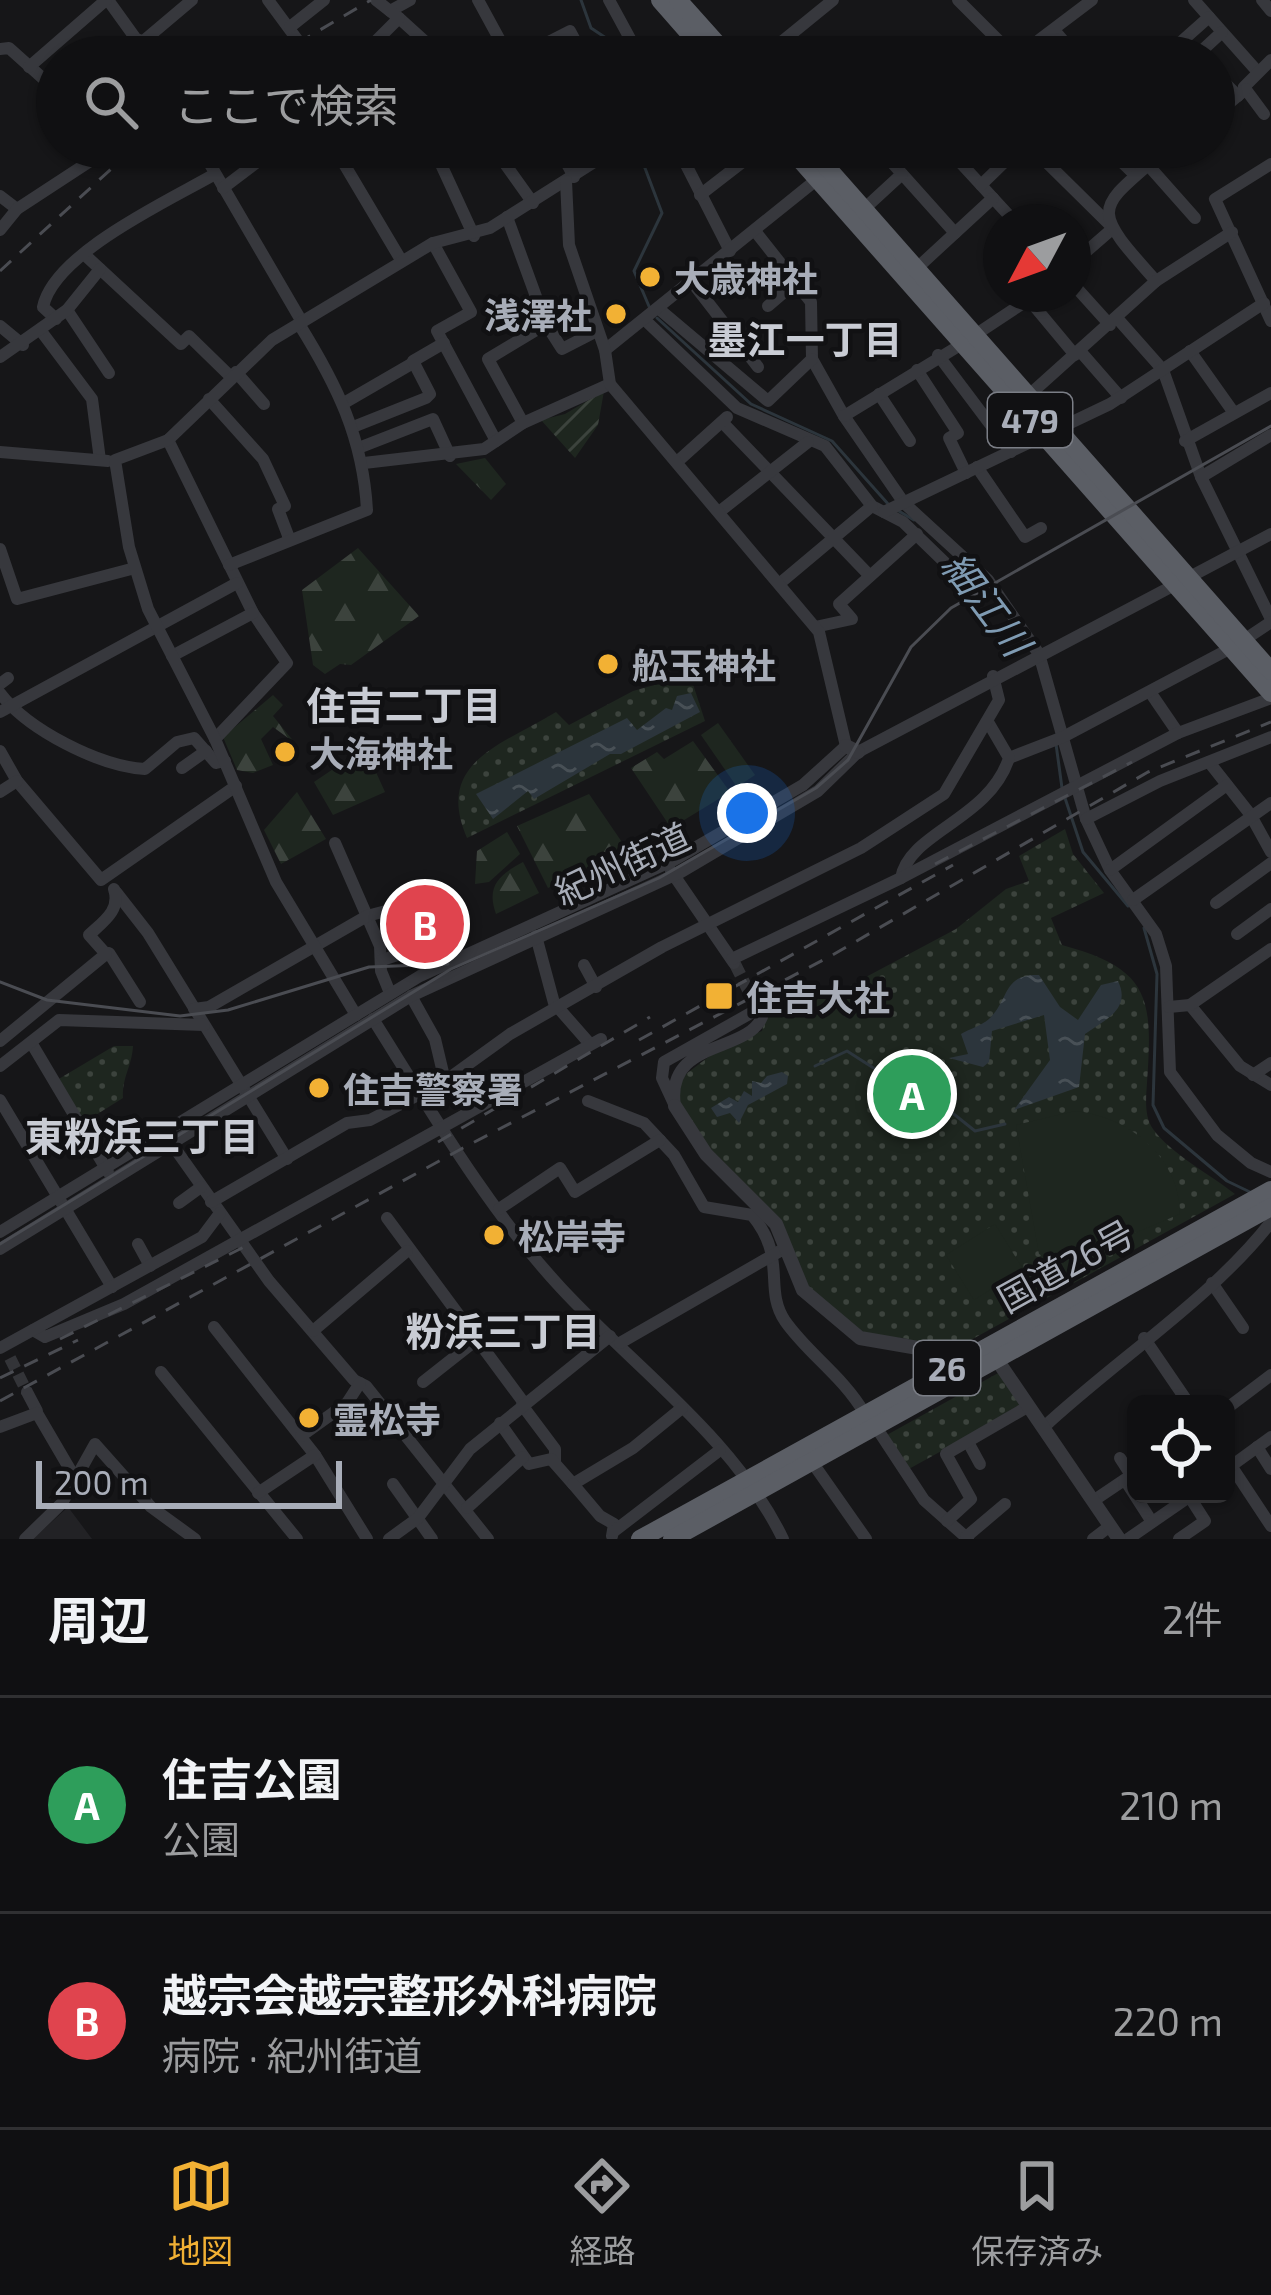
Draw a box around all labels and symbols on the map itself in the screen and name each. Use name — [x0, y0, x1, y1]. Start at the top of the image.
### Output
north arrow — [983, 204, 1091, 312]
place label: 大歳神社 — [674, 256, 818, 299]
marker: 大歳神社 — [637, 264, 663, 290]
place label: 浅澤社 — [484, 293, 592, 336]
marker: 浅澤社 — [603, 301, 629, 327]
district label: 墨江一丁目 — [707, 315, 903, 362]
road number: 479 — [988, 393, 1072, 447]
water label: 細江川 — [933, 542, 1043, 667]
place label: 舩玉神社 — [632, 643, 776, 686]
marker: 舩玉神社 — [595, 651, 621, 677]
district label: 住吉二丁目 — [306, 681, 502, 728]
place label: 大海神社 — [309, 731, 453, 774]
marker: 大海神社 — [272, 739, 298, 765]
your location — [717, 783, 777, 843]
street label: 紀州街道 — [548, 813, 696, 913]
pin: B — [386, 879, 464, 969]
place label: 住吉大社 — [746, 975, 890, 1018]
marker: 住吉大社 — [703, 980, 735, 1012]
pin: A — [873, 1049, 951, 1139]
place label: 住吉警察署 — [343, 1067, 523, 1110]
marker: 住吉警察署 — [306, 1075, 332, 1101]
district label: 東粉浜三丁目 — [25, 1112, 259, 1159]
street label: 国道26号 — [989, 1210, 1141, 1320]
place label: 松岸寺 — [518, 1214, 626, 1257]
marker: 松岸寺 — [481, 1222, 507, 1248]
district label: 粉浜三丁目 — [405, 1307, 601, 1354]
road number: 26 — [914, 1341, 980, 1395]
place label: 霊松寺 — [333, 1397, 441, 1440]
marker: 霊松寺 — [296, 1405, 322, 1431]
scale bar — [36, 1455, 342, 1508]

